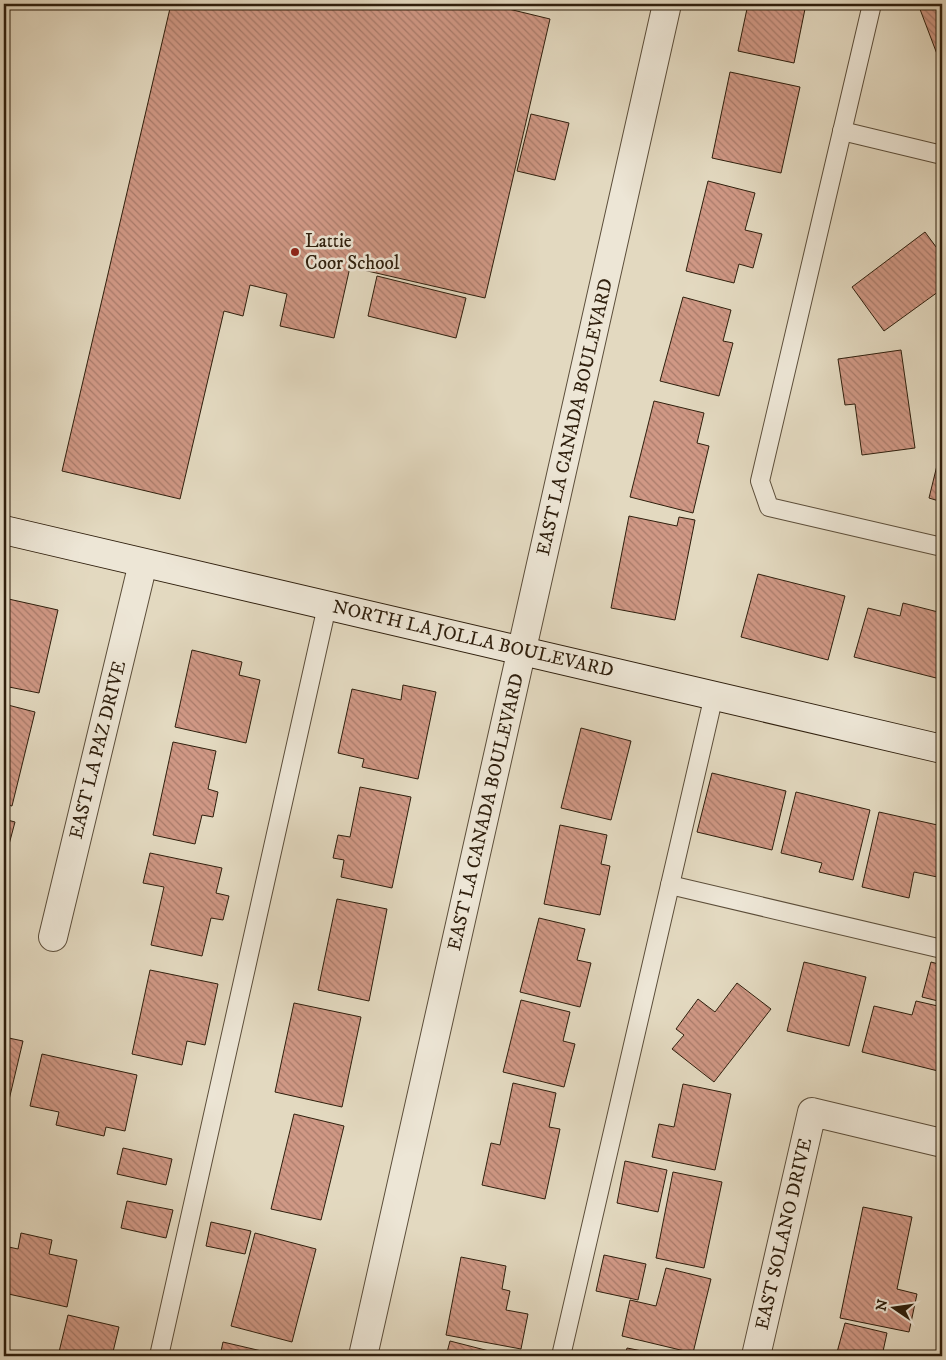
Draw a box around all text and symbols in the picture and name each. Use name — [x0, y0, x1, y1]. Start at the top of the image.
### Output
place label: Lattie Coor School — [305, 230, 400, 275]
marker: Lattie Coor School — [289, 246, 301, 258]
street label: EAST LA CANADA BOULEVARD — [532, 276, 618, 558]
street label: NORTH LA JOLLA BOULEVARD — [330, 595, 616, 683]
street label: EAST LA PAZ DRIVE — [65, 658, 131, 842]
street label: EAST LA CANADA BOULEVARD — [443, 671, 529, 953]
street label: EAST SOLANO DRIVE — [751, 1136, 817, 1332]
north arrow — [868, 1282, 918, 1332]
text: N — [872, 1297, 892, 1313]

